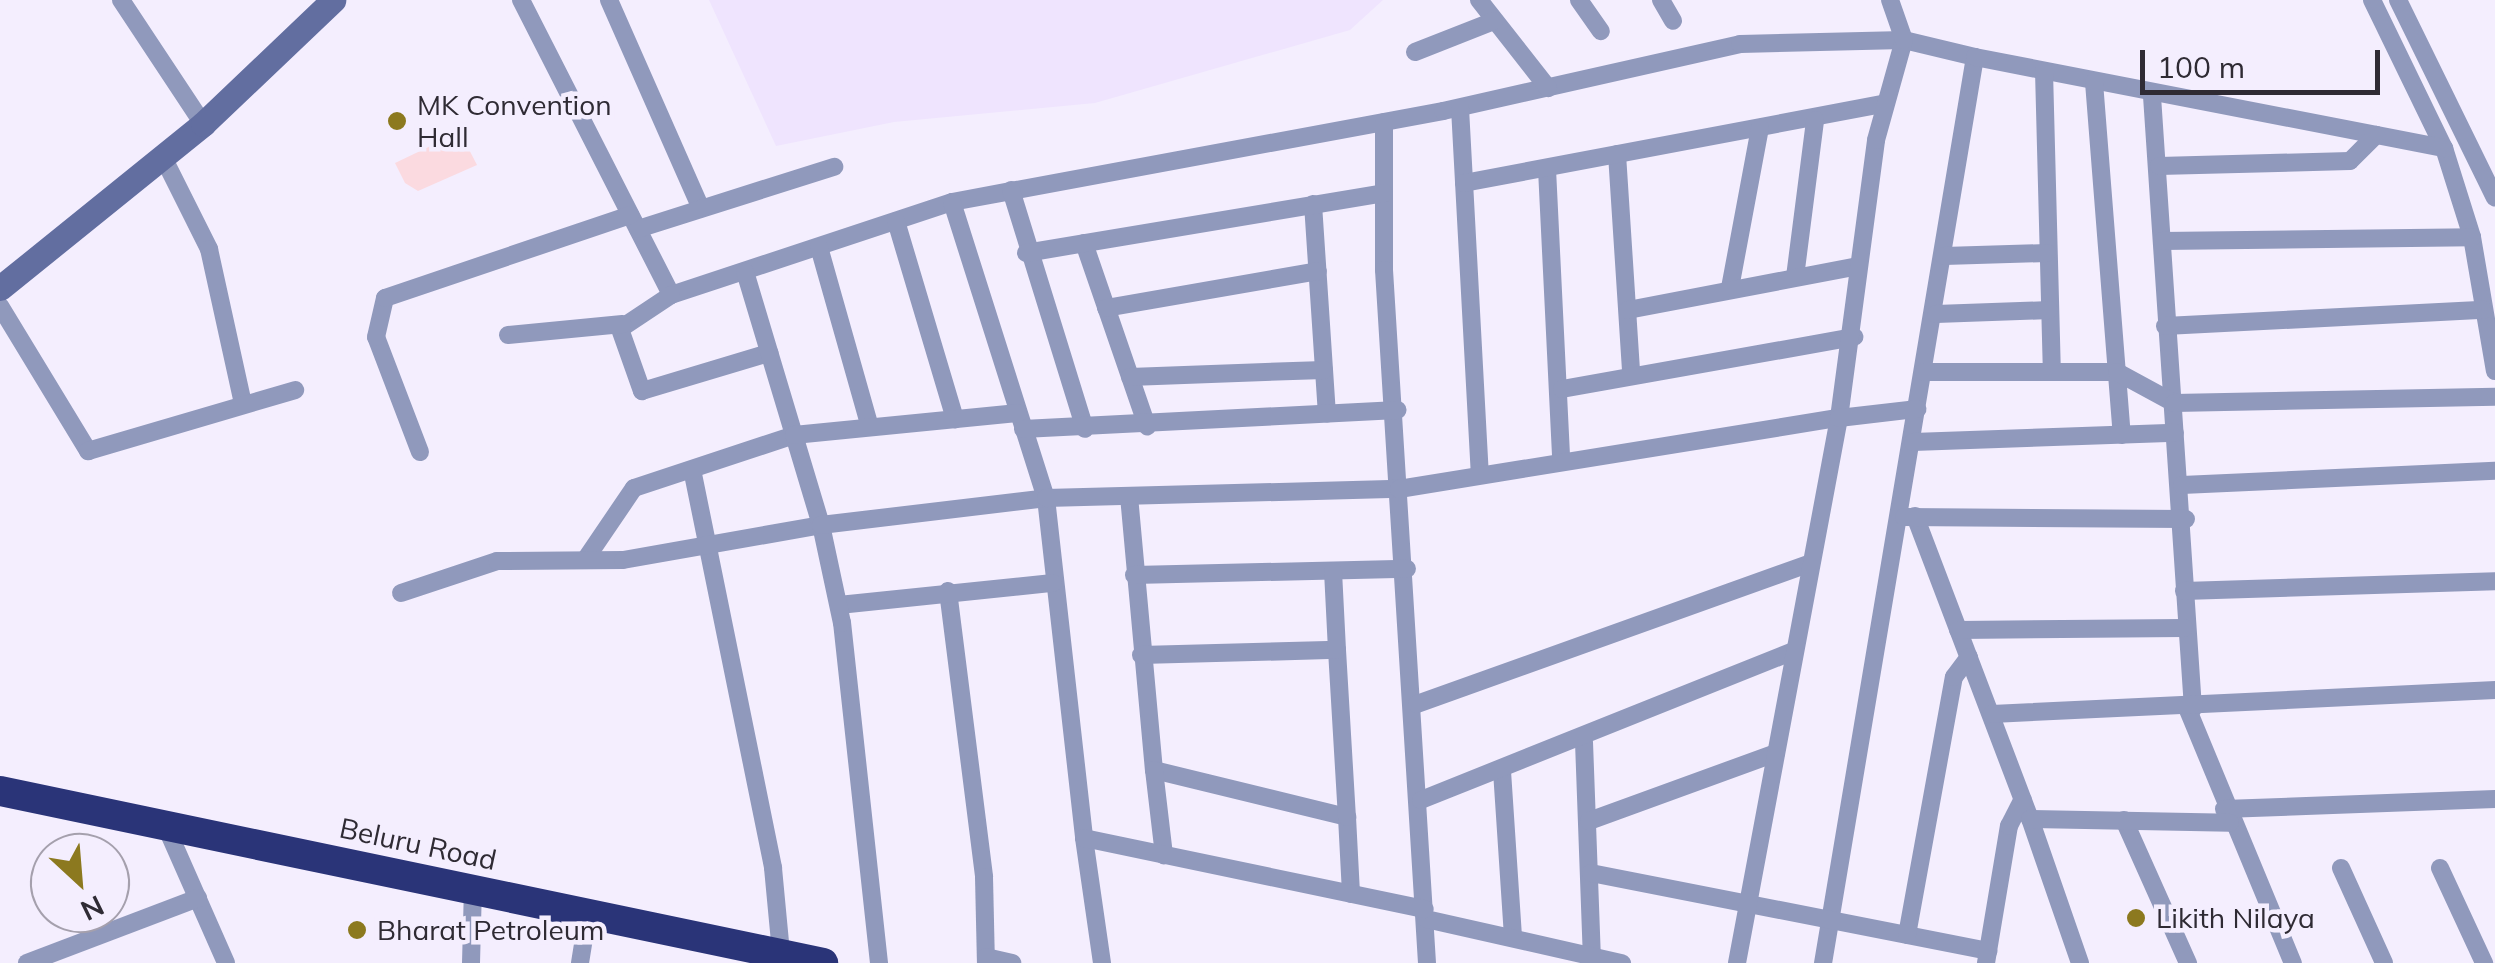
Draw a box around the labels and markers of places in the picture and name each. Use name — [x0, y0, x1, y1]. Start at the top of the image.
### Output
place label: MK Convention Hall — [417, 88, 612, 154]
marker: MK Convention Hall — [386, 110, 408, 132]
place label: Likith Nilaya — [2156, 901, 2315, 935]
marker: Likith Nilaya — [2125, 907, 2147, 929]
place label: Bharat Petroleum — [377, 913, 604, 947]
marker: Bharat Petroleum — [346, 919, 368, 941]

